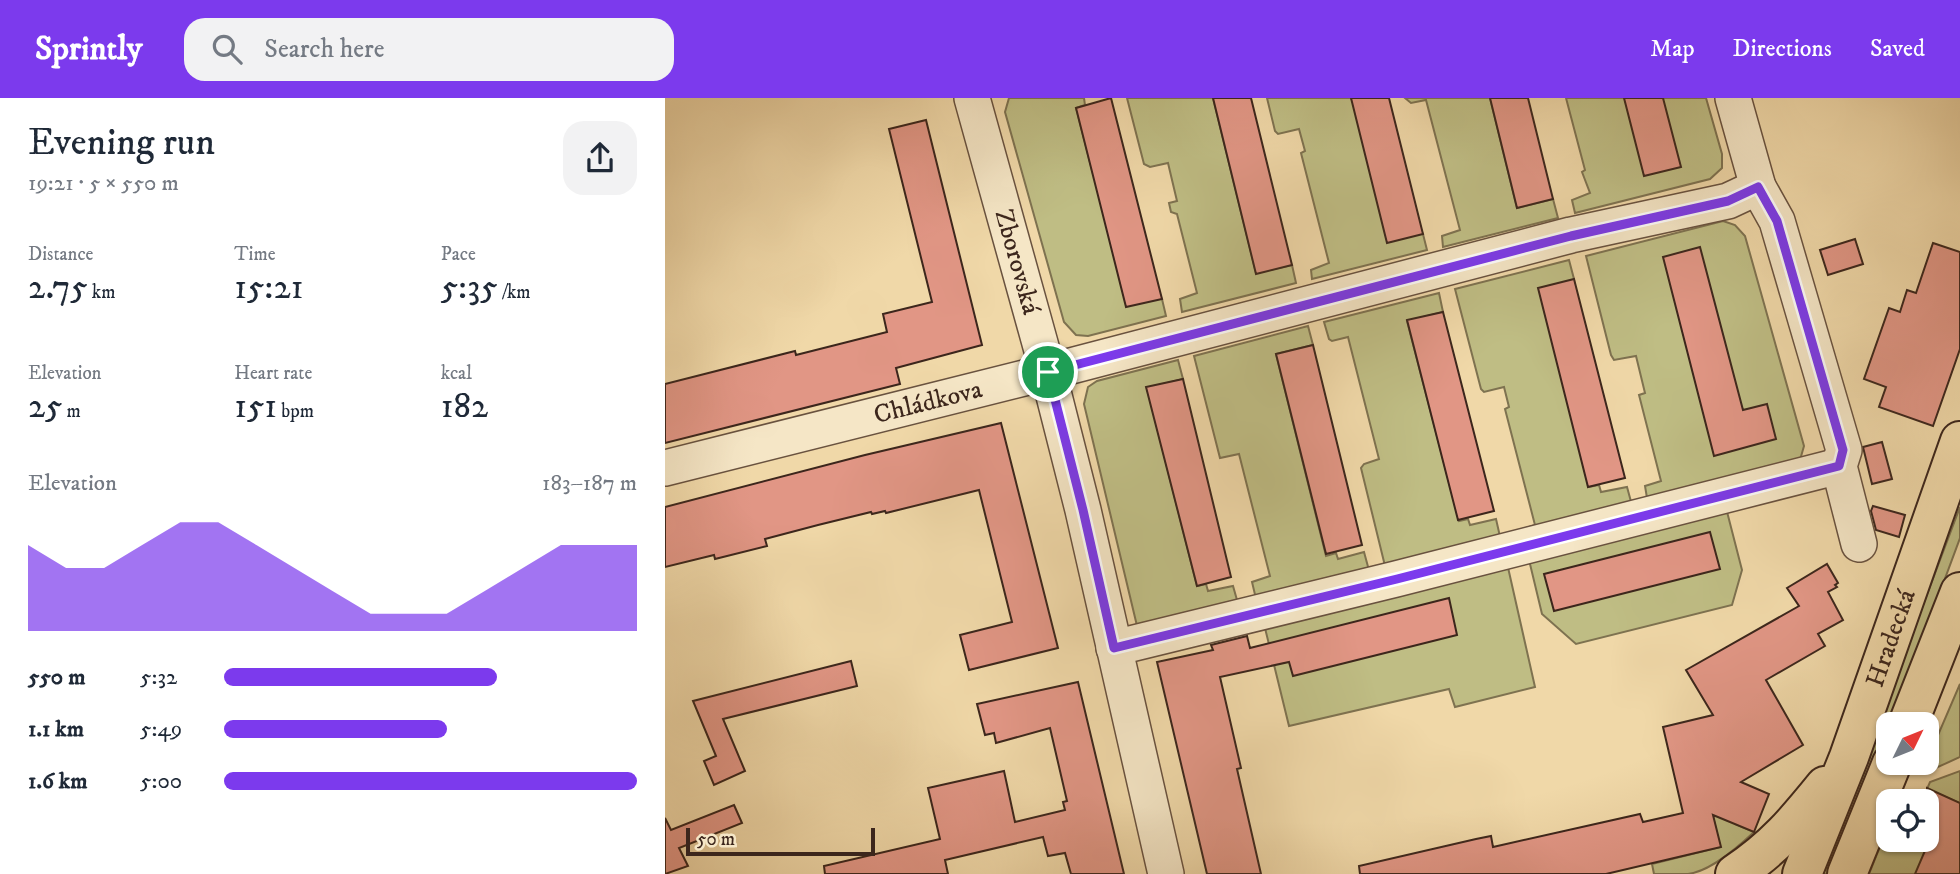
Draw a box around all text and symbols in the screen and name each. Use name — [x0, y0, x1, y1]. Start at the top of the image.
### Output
search box — [184, 18, 674, 81]
text: Sprintly — [35, 29, 142, 70]
icon: search — [208, 30, 246, 68]
text: Search here — [264, 33, 385, 66]
text: Map — [1650, 34, 1695, 64]
text: Directions — [1733, 34, 1832, 64]
text: Saved — [1870, 34, 1925, 64]
text: Evening run — [28, 119, 215, 167]
button: share — [563, 121, 637, 195]
text: 19:21 · 5 × 550 m — [28, 169, 179, 198]
street label: Zborovská — [987, 205, 1048, 318]
text: Distance — [28, 243, 93, 266]
text: Time — [234, 243, 276, 266]
text: Pace — [441, 243, 476, 266]
text: 2.75 — [28, 266, 88, 310]
text: 15:21 — [234, 266, 304, 310]
text: 5:35 — [441, 266, 498, 310]
text: km — [88, 281, 115, 304]
text: /km — [498, 281, 531, 304]
pin — [1018, 342, 1078, 402]
icon: arrive — [1029, 353, 1067, 391]
text: Elevation — [28, 362, 102, 385]
text: Heart rate — [234, 362, 312, 385]
text: kcal — [441, 362, 472, 385]
street label: Chládkova — [870, 373, 986, 432]
text: 25 — [28, 385, 62, 429]
text: 151 — [234, 385, 277, 429]
text: 182 — [441, 385, 488, 429]
text: m — [62, 400, 81, 423]
text: bpm — [277, 400, 314, 423]
text: Elevation — [28, 469, 117, 498]
text: 183–187 m — [542, 469, 637, 498]
street label: Hradecká — [1858, 585, 1923, 692]
text: 550 m — [28, 663, 85, 692]
text: 5:32 — [140, 663, 177, 692]
north arrow — [1876, 712, 1939, 775]
map controls — [1876, 712, 1939, 852]
text: 1.1 km — [28, 715, 84, 744]
text: 5:49 — [140, 715, 182, 744]
text: 1.6 km — [28, 767, 87, 796]
text: 5:00 — [140, 767, 182, 796]
button: locate — [1876, 789, 1939, 852]
scale bar — [686, 825, 875, 857]
text: 50 m — [697, 828, 735, 851]

